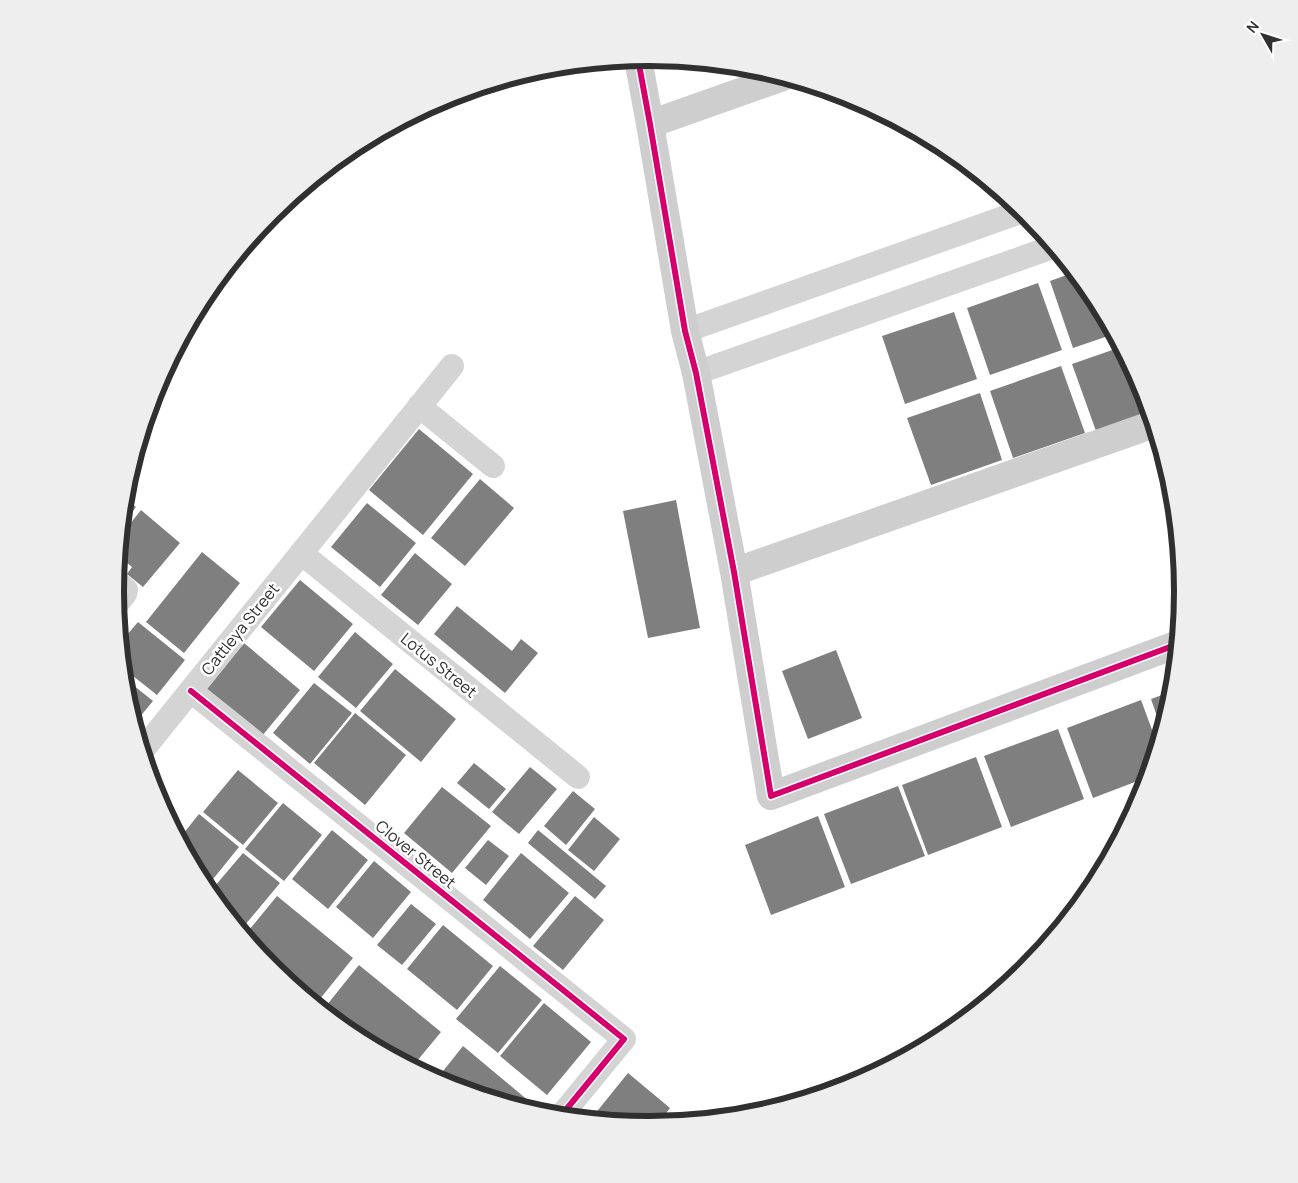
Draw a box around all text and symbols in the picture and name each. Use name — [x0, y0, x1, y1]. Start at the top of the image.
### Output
north arrow — [1238, 10, 1288, 60]
text: N — [1242, 17, 1263, 36]
street label: Cattleya Street — [196, 578, 284, 680]
street label: Lotus Street — [396, 627, 482, 703]
street label: Clover Street — [371, 815, 461, 893]

